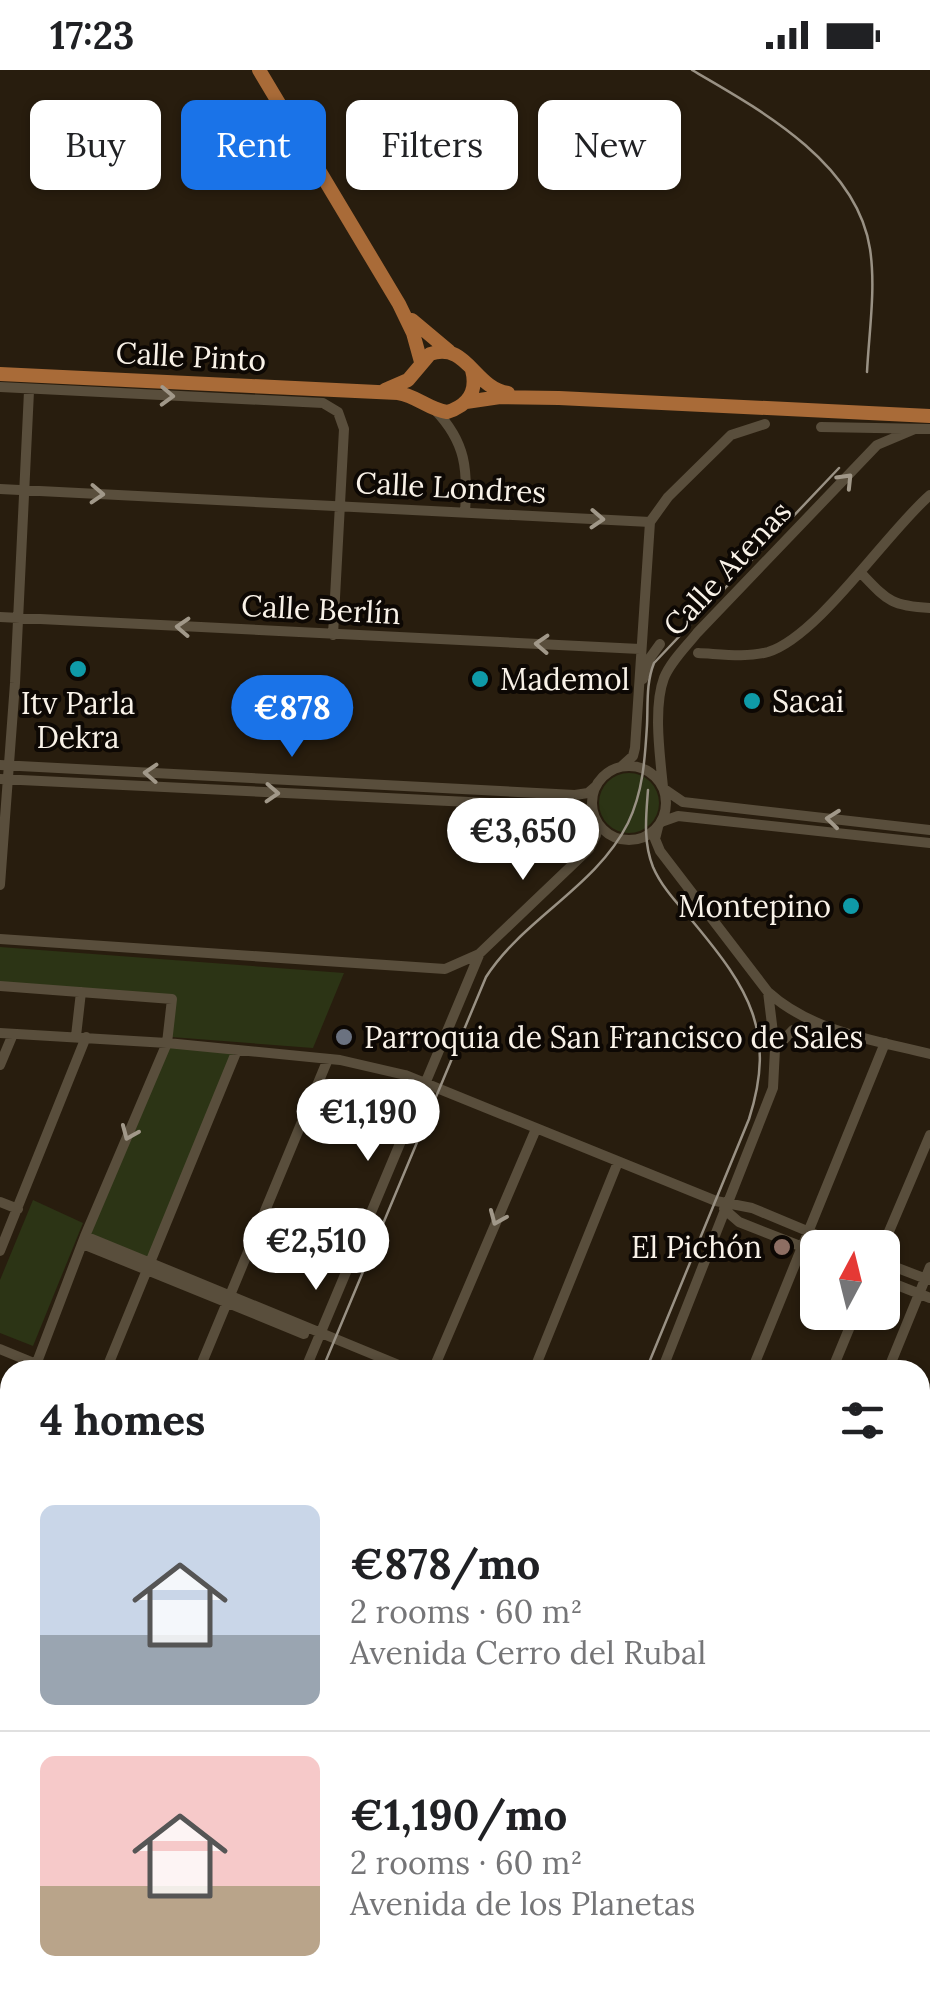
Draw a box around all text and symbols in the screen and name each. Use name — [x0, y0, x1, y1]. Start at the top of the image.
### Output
text: 17:23 — [50, 11, 134, 59]
chip: Buy — [30, 100, 161, 190]
chip: Rent — [181, 100, 326, 190]
chip: Filters — [346, 100, 518, 190]
chip: New — [538, 100, 681, 190]
street label: Calle Pinto — [115, 333, 267, 379]
one-way arrow — [160, 386, 176, 407]
street label: Calle Londres — [355, 463, 547, 511]
one-way arrow — [834, 473, 852, 491]
one-way arrow — [90, 483, 106, 504]
street label: Calle Atenas — [655, 493, 799, 643]
one-way arrow — [589, 508, 605, 529]
street label: Calle Berlín — [240, 586, 402, 632]
one-way arrow — [174, 617, 190, 638]
one-way arrow — [534, 634, 550, 655]
marker: Itv Parla Dekra — [67, 658, 89, 680]
place label: Mademol — [500, 660, 630, 698]
marker: Mademol — [469, 668, 491, 690]
pin: €878 — [233, 675, 351, 760]
place label: Sacai — [772, 682, 844, 720]
place label: Itv Parla Dekra — [21, 684, 135, 756]
text: €878 — [253, 687, 331, 728]
marker: Sacai — [741, 690, 763, 712]
one-way arrow — [143, 763, 159, 784]
one-way arrow — [265, 782, 281, 803]
pin: €3,650 — [442, 798, 604, 883]
one-way arrow — [825, 809, 841, 830]
text: €3,650 — [469, 810, 577, 851]
place label: Montepino — [678, 887, 831, 925]
marker: Montepino — [840, 895, 862, 917]
place label: Parroquia de San Francisco de Sales — [364, 1018, 863, 1056]
marker: Parroquia de San Francisco de Sales — [333, 1026, 355, 1048]
pin: €1,190 — [287, 1079, 449, 1164]
text: €1,190 — [319, 1091, 417, 1132]
one-way arrow — [121, 1123, 141, 1141]
pin: €2,510 — [235, 1208, 397, 1293]
one-way arrow — [489, 1208, 509, 1226]
text: €2,510 — [265, 1220, 367, 1261]
place label: El Pichón — [631, 1228, 762, 1266]
north arrow — [800, 1230, 900, 1330]
map controls — [800, 1230, 900, 1330]
marker: El Pichón — [771, 1236, 793, 1258]
text: 4 homes — [40, 1393, 205, 1447]
icon: filters — [835, 1393, 890, 1448]
text: €878/mo — [350, 1537, 540, 1591]
icon: home — [120, 1545, 240, 1665]
text: 2 rooms · 60 m² — [350, 1591, 583, 1632]
text: Avenida Cerro del Rubal — [350, 1632, 706, 1673]
text: €1,190/mo — [350, 1788, 567, 1842]
icon: home — [120, 1796, 240, 1916]
text: 2 rooms · 60 m² — [350, 1842, 583, 1883]
text: Avenida de los Planetas — [350, 1883, 695, 1924]

